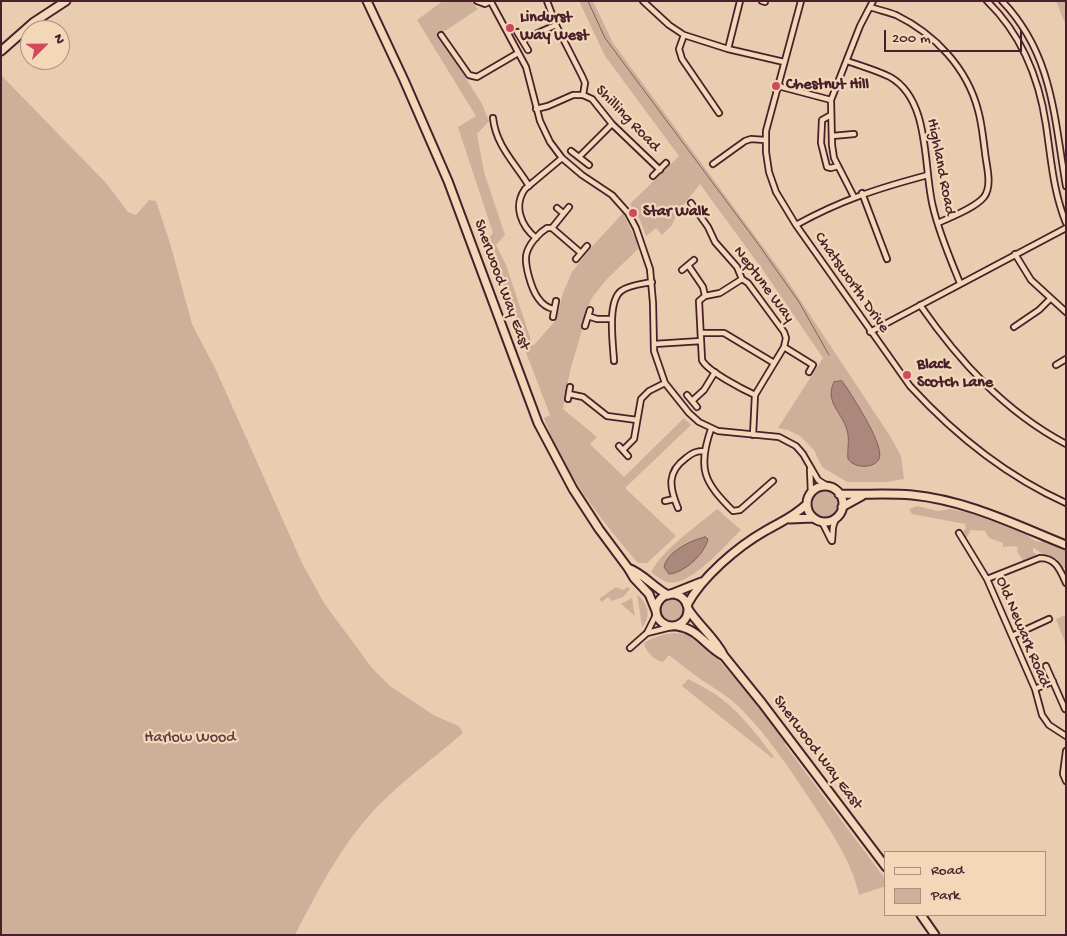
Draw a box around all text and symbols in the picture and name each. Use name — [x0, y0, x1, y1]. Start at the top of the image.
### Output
place label: Lindurst Way West — [520, 9, 588, 47]
north arrow — [20, 20, 70, 70]
scale bar — [887, 20, 1024, 52]
marker: Lindurst Way West — [504, 22, 516, 34]
text: 200 m — [892, 30, 931, 48]
text: N — [49, 32, 68, 47]
place label: Chestnut Hill — [786, 76, 869, 96]
marker: Chestnut Hill — [770, 80, 782, 92]
street label: Shilling Road — [590, 82, 664, 156]
street label: Highland Road — [921, 117, 959, 217]
place label: Star Walk — [643, 203, 708, 223]
marker: Star Walk — [627, 207, 639, 219]
street label: Sherwood Way East — [468, 217, 534, 353]
street label: Chatsworth Drive — [809, 229, 893, 337]
street label: Neptune Way — [728, 243, 798, 327]
place label: Black Scotch Lane — [917, 356, 993, 394]
marker: Black Scotch Lane — [901, 369, 913, 381]
street label: Old Newark Road — [990, 574, 1054, 690]
street label: Sherwood Way East — [768, 692, 866, 814]
park label: Harlow Wood — [144, 729, 236, 749]
legend — [884, 851, 1047, 916]
text: Road — [931, 862, 964, 880]
text: Park — [931, 887, 960, 905]

